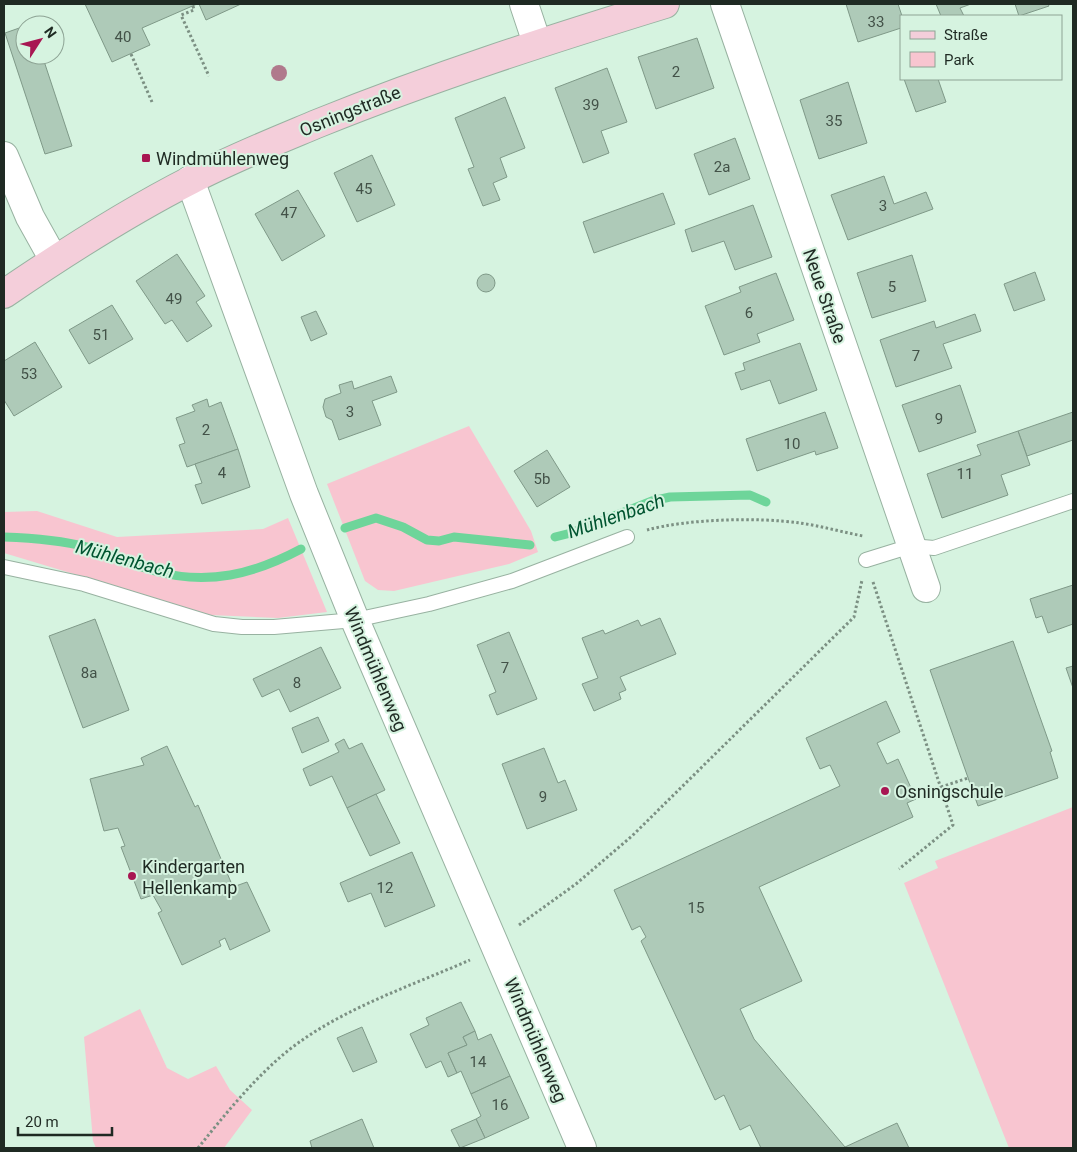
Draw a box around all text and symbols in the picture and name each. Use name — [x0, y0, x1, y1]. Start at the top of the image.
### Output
house number: 33 — [868, 13, 884, 31]
north arrow — [15, 15, 65, 65]
legend — [900, 15, 1062, 80]
text: N — [41, 24, 60, 41]
text: Straße — [944, 26, 988, 44]
house number: 40 — [115, 28, 131, 46]
text: Park — [944, 51, 975, 69]
house number: 2 — [672, 63, 680, 81]
street label: Osningstraße — [296, 81, 404, 141]
house number: 39 — [583, 96, 599, 114]
house number: 35 — [826, 112, 842, 130]
place label: Windmühlenweg — [156, 148, 289, 169]
marker: Windmühlenweg — [140, 152, 152, 164]
house number: 2a — [714, 158, 730, 176]
house number: 45 — [356, 180, 372, 198]
house number: 3 — [879, 197, 887, 215]
house number: 47 — [281, 204, 297, 222]
street label: Neue Straße — [799, 246, 851, 346]
house number: 5 — [888, 278, 896, 296]
house number: 49 — [166, 290, 182, 308]
house number: 6 — [745, 304, 753, 322]
house number: 51 — [93, 326, 109, 344]
house number: 7 — [912, 347, 920, 365]
house number: 53 — [21, 365, 37, 383]
house number: 3 — [346, 403, 354, 421]
house number: 9 — [935, 410, 943, 428]
house number: 2 — [202, 421, 210, 439]
house number: 10 — [784, 435, 800, 453]
house number: 4 — [218, 464, 227, 482]
house number: 11 — [957, 465, 973, 483]
house number: 5b — [534, 470, 550, 488]
water label: Mühlenbach — [564, 489, 668, 543]
water label: Mühlenbach — [73, 535, 177, 583]
street label: Windmühlenweg — [340, 604, 412, 734]
house number: 7 — [501, 659, 509, 677]
house number: 8a — [81, 664, 97, 682]
house number: 8 — [293, 674, 301, 692]
place label: Osningschule — [895, 781, 1004, 802]
marker: Osningschule — [879, 785, 891, 797]
house number: 9 — [539, 788, 547, 806]
place label: Kindergarten Hellenkamp — [142, 856, 245, 898]
marker: Kindergarten Hellenkamp — [126, 870, 138, 882]
house number: 12 — [377, 879, 393, 897]
house number: 15 — [688, 899, 704, 917]
street label: Windmühlenweg — [500, 975, 572, 1105]
house number: 14 — [470, 1053, 487, 1071]
house number: 16 — [492, 1096, 508, 1114]
scale bar — [18, 1104, 111, 1136]
text: 20 m — [25, 1113, 59, 1131]

